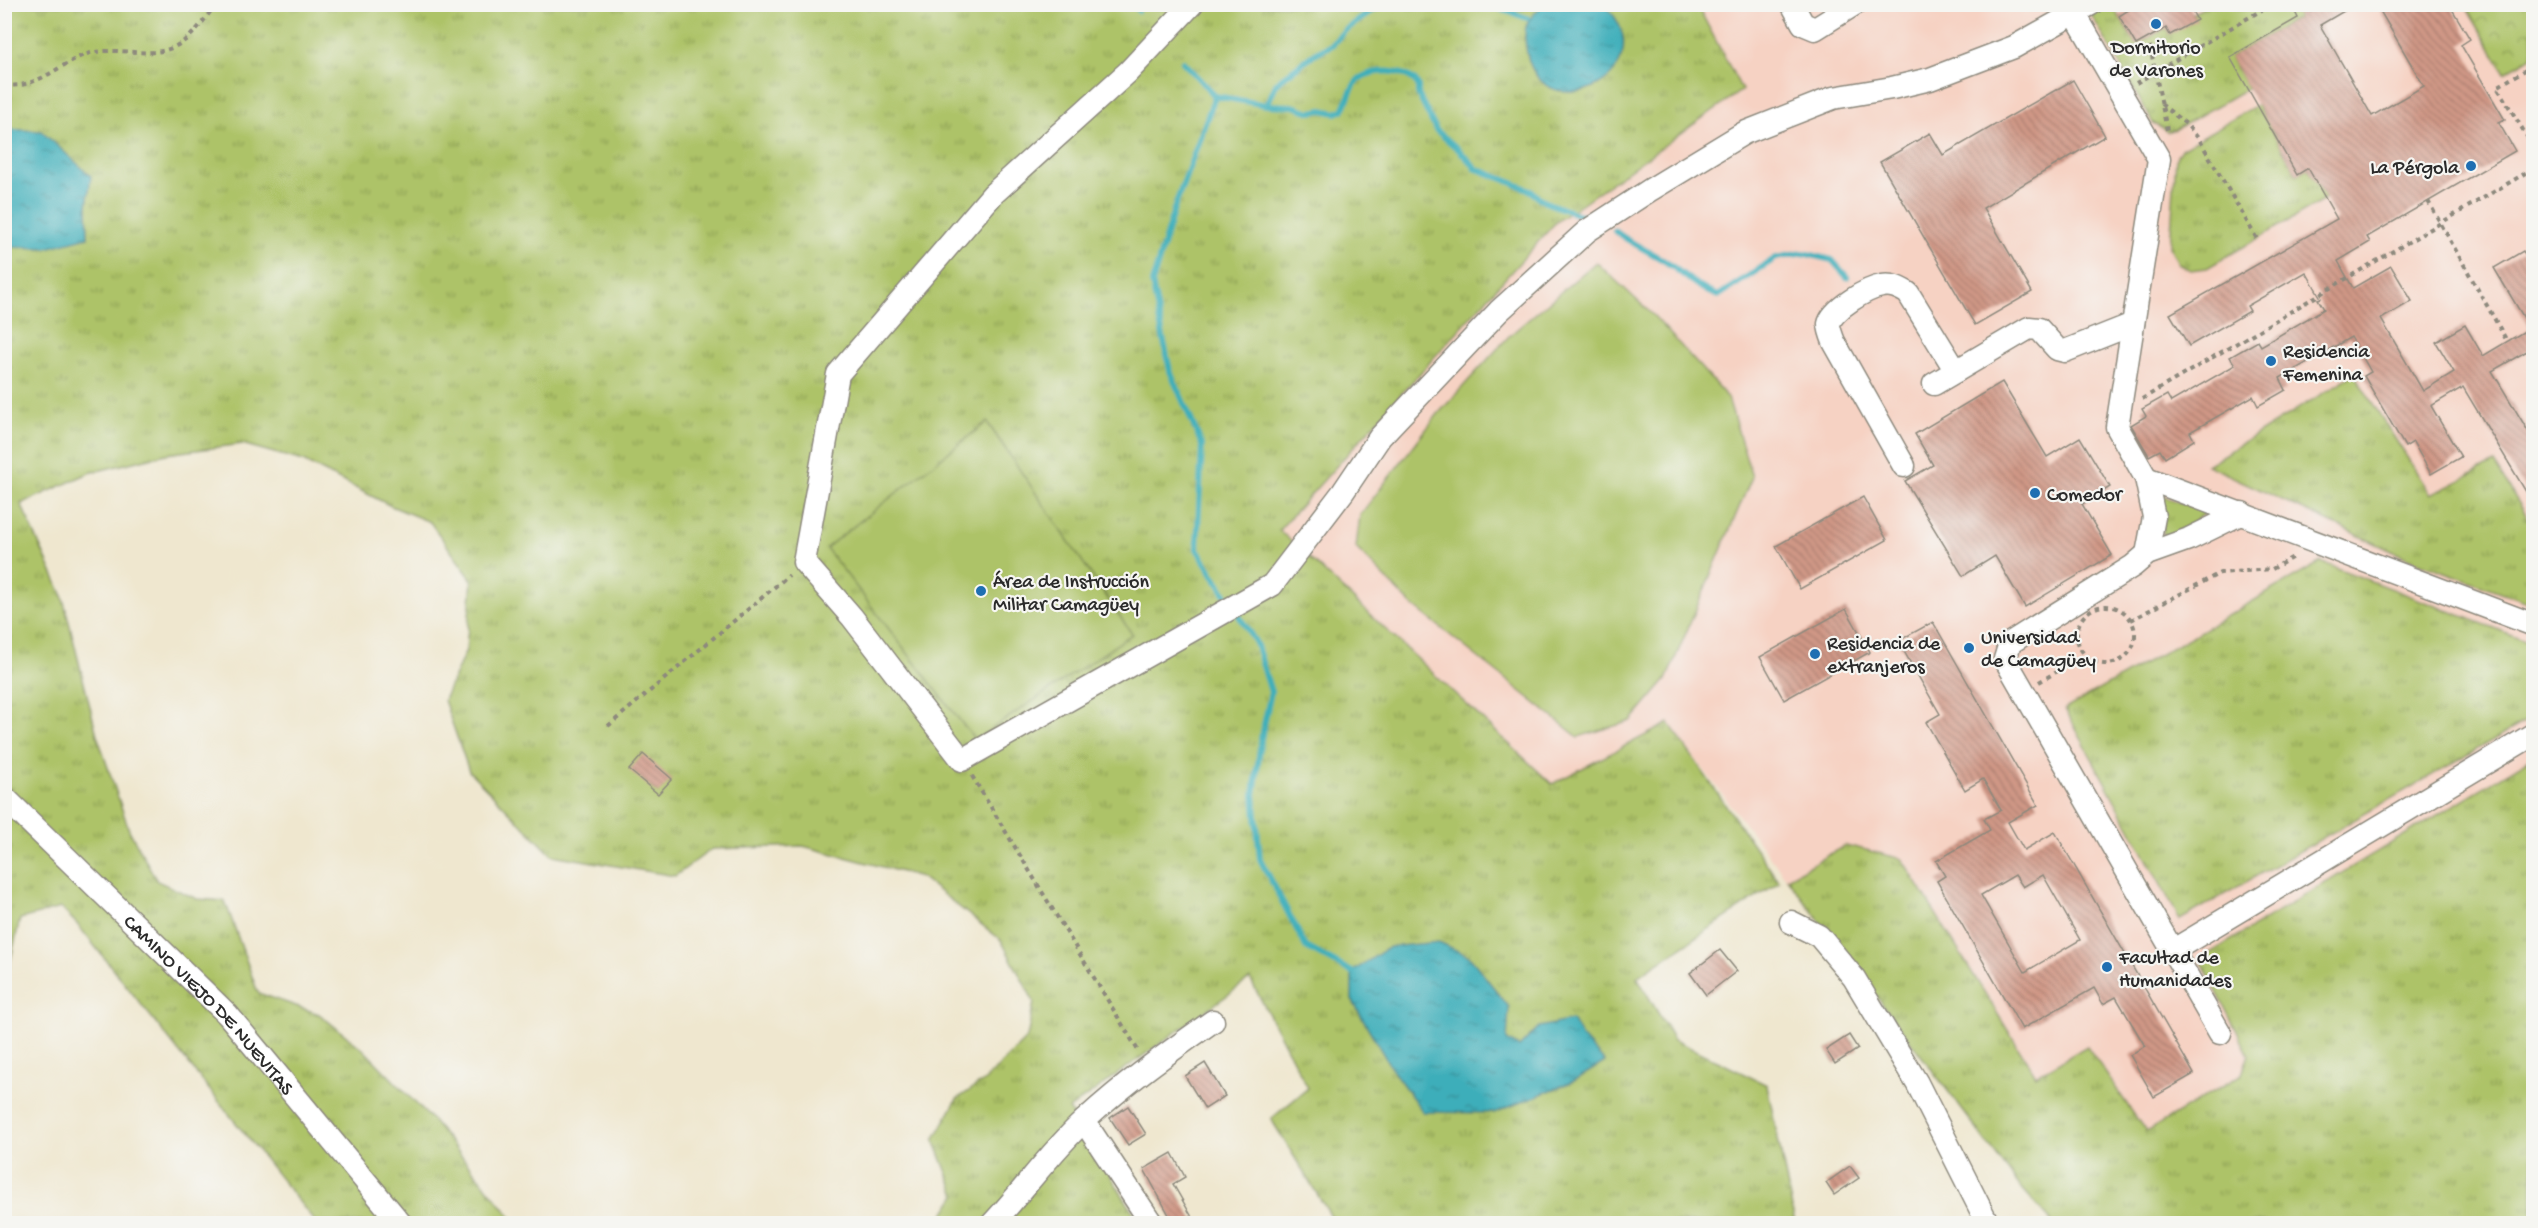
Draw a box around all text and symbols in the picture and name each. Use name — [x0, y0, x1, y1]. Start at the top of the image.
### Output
marker: Dormitorio de Varones — [2149, 17, 2163, 31]
place label: Dormitorio de Varones — [2109, 38, 2203, 84]
place label: La Pérgola — [2370, 158, 2460, 181]
marker: La Pérgola — [2464, 159, 2478, 173]
place label: Residencia Femenina — [2282, 342, 2370, 388]
marker: Residencia Femenina — [2264, 354, 2278, 368]
place label: Comedor — [2047, 485, 2124, 508]
marker: Comedor — [2028, 486, 2042, 500]
place label: Área de Instrucción Militar Camagüey — [993, 570, 1149, 618]
marker: Área de Instrucción Militar Camagüey — [974, 584, 988, 598]
place label: Universidad de Camagüey — [1981, 628, 2096, 674]
place label: Residencia de extranjeros — [1827, 634, 1941, 680]
marker: Universidad de Camagüey — [1962, 641, 1976, 655]
marker: Residencia de extranjeros — [1808, 647, 1822, 661]
street label: CAMINO VIEJO DE NUEVITAS — [117, 912, 298, 1101]
place label: Facultad de Humanidades — [2118, 948, 2232, 994]
marker: Facultad de Humanidades — [2100, 960, 2114, 974]

